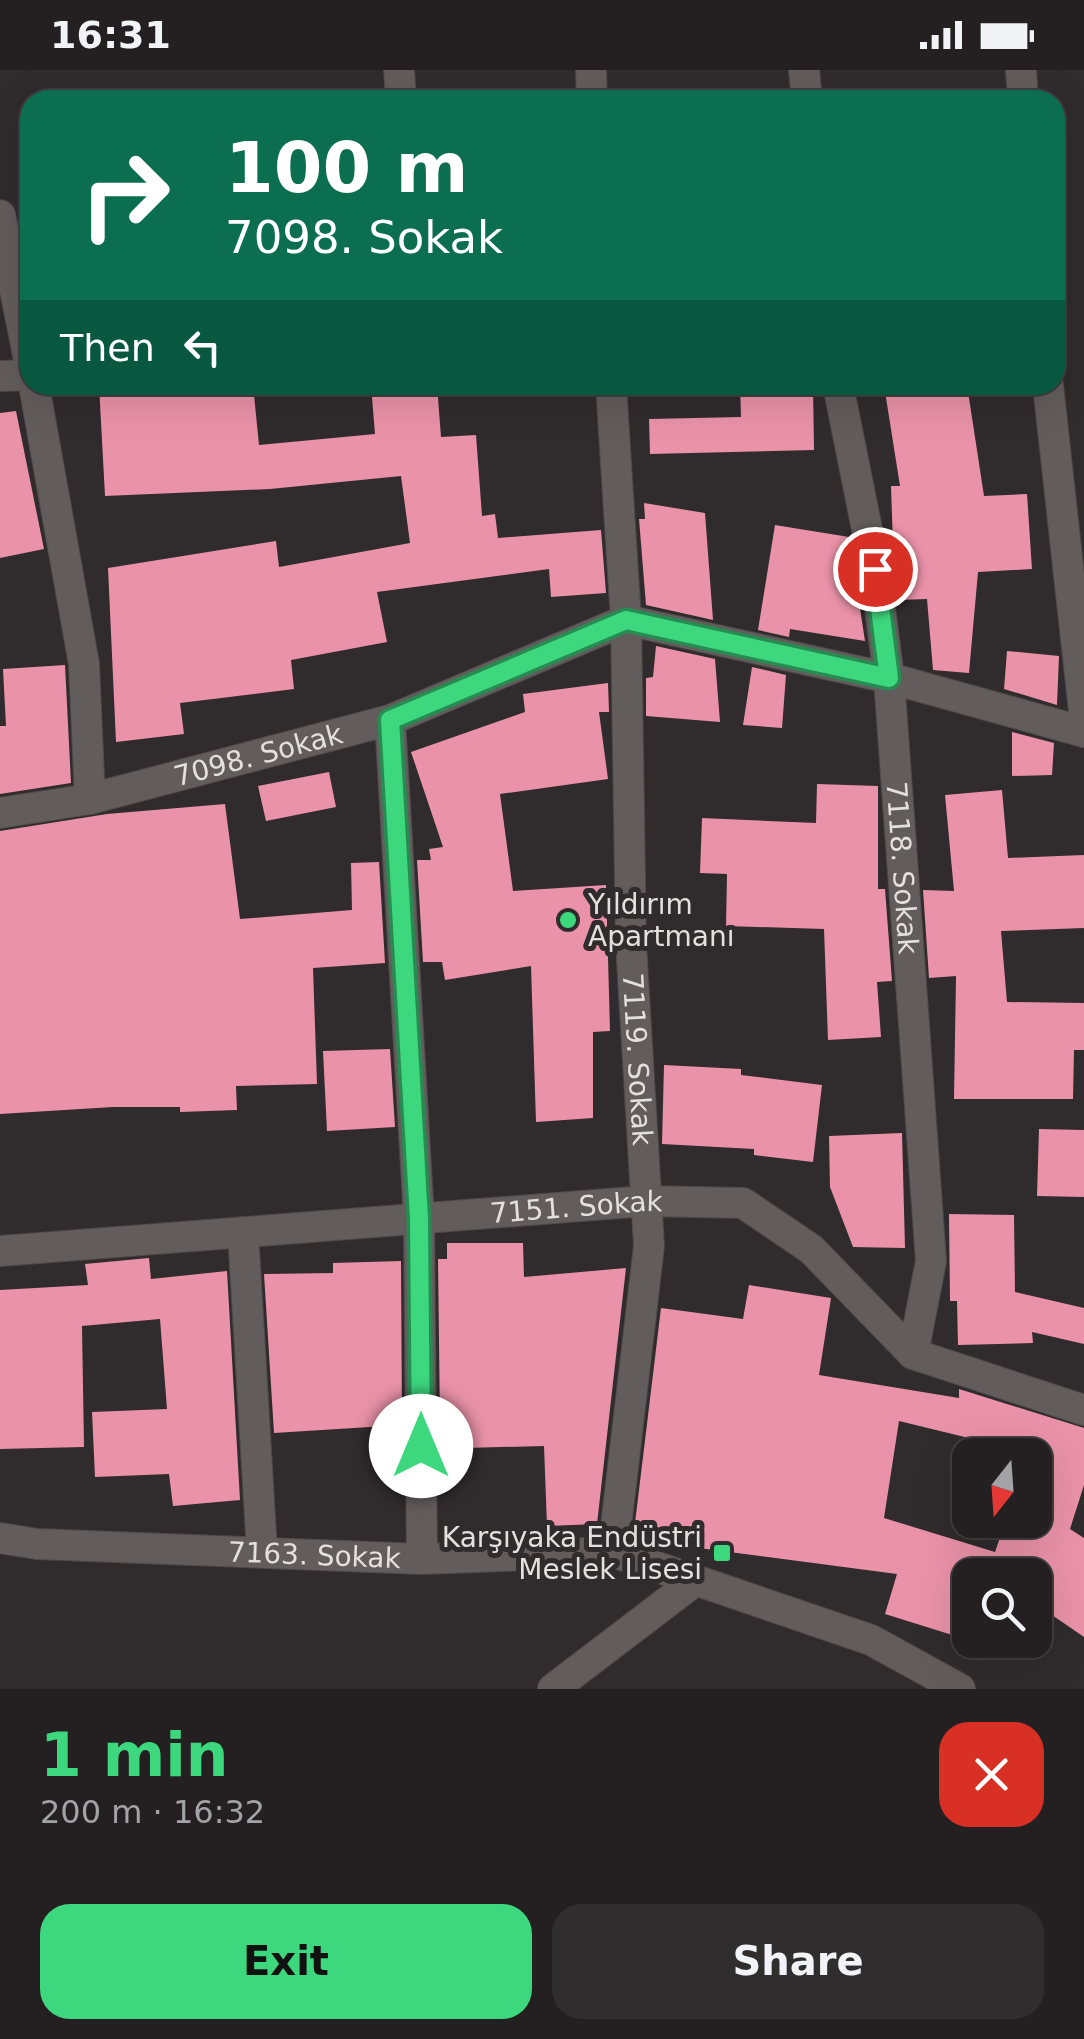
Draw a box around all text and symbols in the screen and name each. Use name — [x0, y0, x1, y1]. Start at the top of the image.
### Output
text: 16:31 — [50, 13, 171, 57]
text: 100 m — [225, 127, 468, 209]
icon: right — [60, 130, 190, 260]
text: 7098. Sokak — [225, 211, 503, 264]
icon: left — [175, 320, 230, 375]
text: Then — [60, 326, 155, 370]
pin — [833, 527, 918, 612]
icon: arrive — [848, 542, 903, 597]
street label: 7098. Sokak — [170, 717, 347, 793]
street label: 7118. Sokak — [880, 780, 925, 956]
place label: Yıldırım Apartmanı — [587, 888, 735, 953]
marker: Yıldırım Apartmanı — [557, 909, 579, 931]
street label: 7119. Sokak — [616, 972, 659, 1148]
street label: 7151. Sokak — [489, 1185, 664, 1230]
position arrow — [369, 1394, 473, 1498]
north arrow — [952, 1438, 1052, 1538]
map controls — [952, 1438, 1052, 1658]
place label: Karşıyaka Endüstri Meslek Lisesi — [442, 1521, 702, 1586]
street label: 7163. Sokak — [227, 1535, 402, 1575]
marker: Karşıyaka Endüstri Meslek Lisesi — [711, 1542, 733, 1564]
button: search — [952, 1558, 1052, 1658]
text: 1 min — [40, 1720, 228, 1790]
button: close — [939, 1722, 1044, 1827]
text: 200 m · 16:32 — [40, 1793, 265, 1831]
button: Exit — [40, 1904, 532, 2019]
button: Share — [552, 1904, 1044, 2019]

